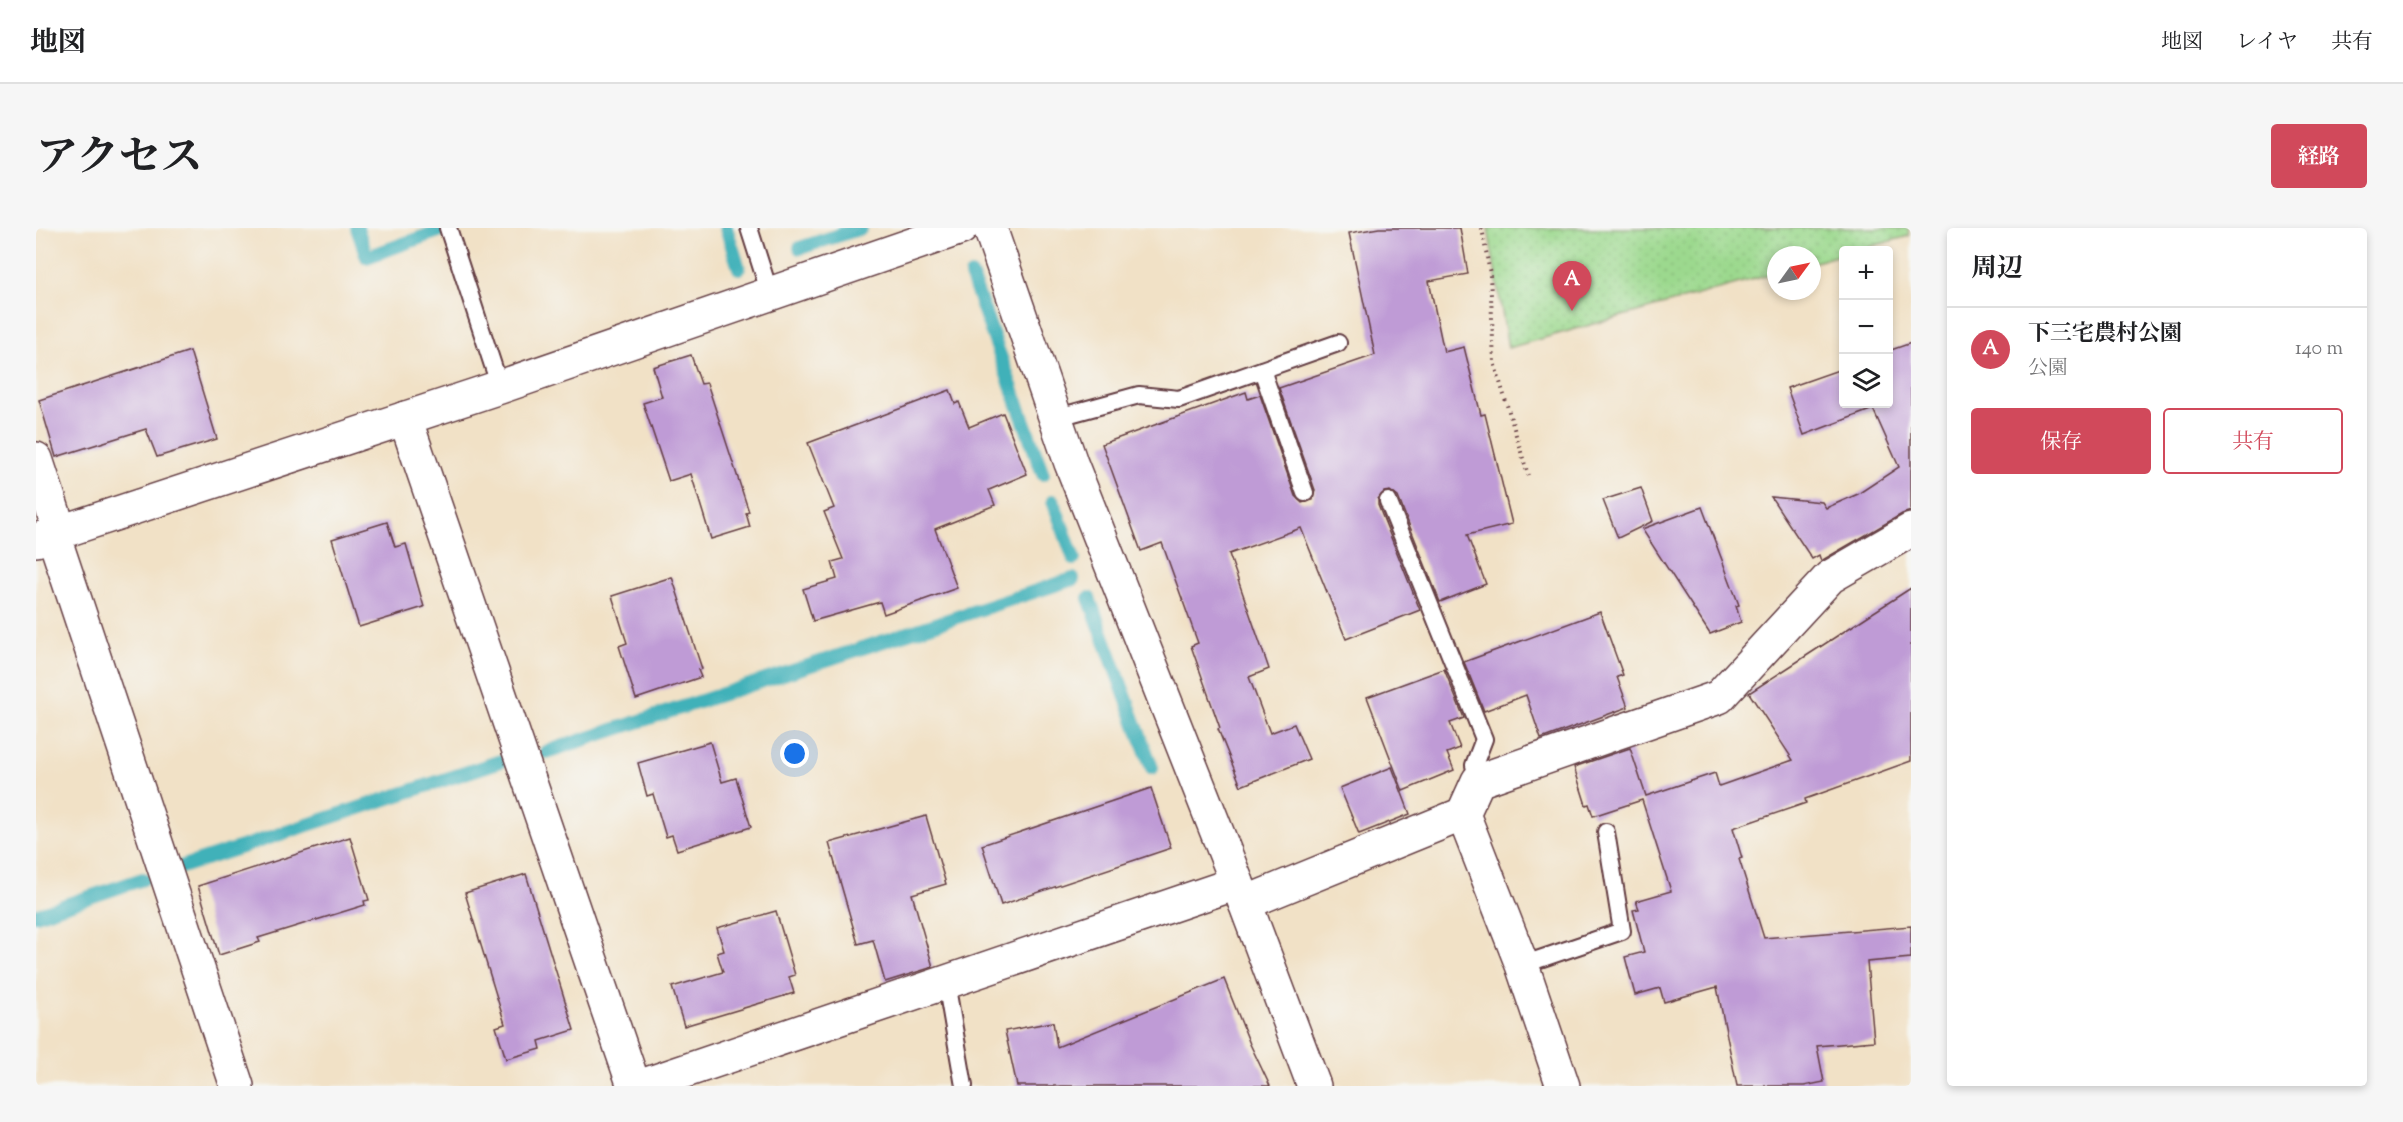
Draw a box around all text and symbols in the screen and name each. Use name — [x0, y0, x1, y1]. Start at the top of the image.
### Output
text: 地図 — [30, 24, 86, 64]
text: 地図 — [2161, 28, 2203, 58]
text: レイヤ — [2236, 28, 2298, 58]
text: 共有 — [2331, 28, 2373, 58]
button: 経路 — [2271, 124, 2367, 188]
text: アクセス — [36, 130, 203, 190]
north arrow — [1767, 246, 1821, 300]
map controls — [1839, 246, 1893, 408]
button: + — [1839, 246, 1893, 300]
text: 周辺 — [1971, 251, 2023, 288]
pin: A — [1552, 262, 1592, 311]
button: − — [1839, 300, 1893, 354]
text: 下三宅農村公園 — [2028, 319, 2182, 351]
text: A — [1982, 335, 1999, 364]
text: 140 m — [2295, 335, 2343, 364]
button: layers — [1839, 354, 1893, 408]
text: 公園 — [2028, 355, 2068, 384]
button: 保存 — [1971, 408, 2151, 474]
button: 共有 — [2163, 408, 2343, 474]
your location — [780, 739, 809, 768]

